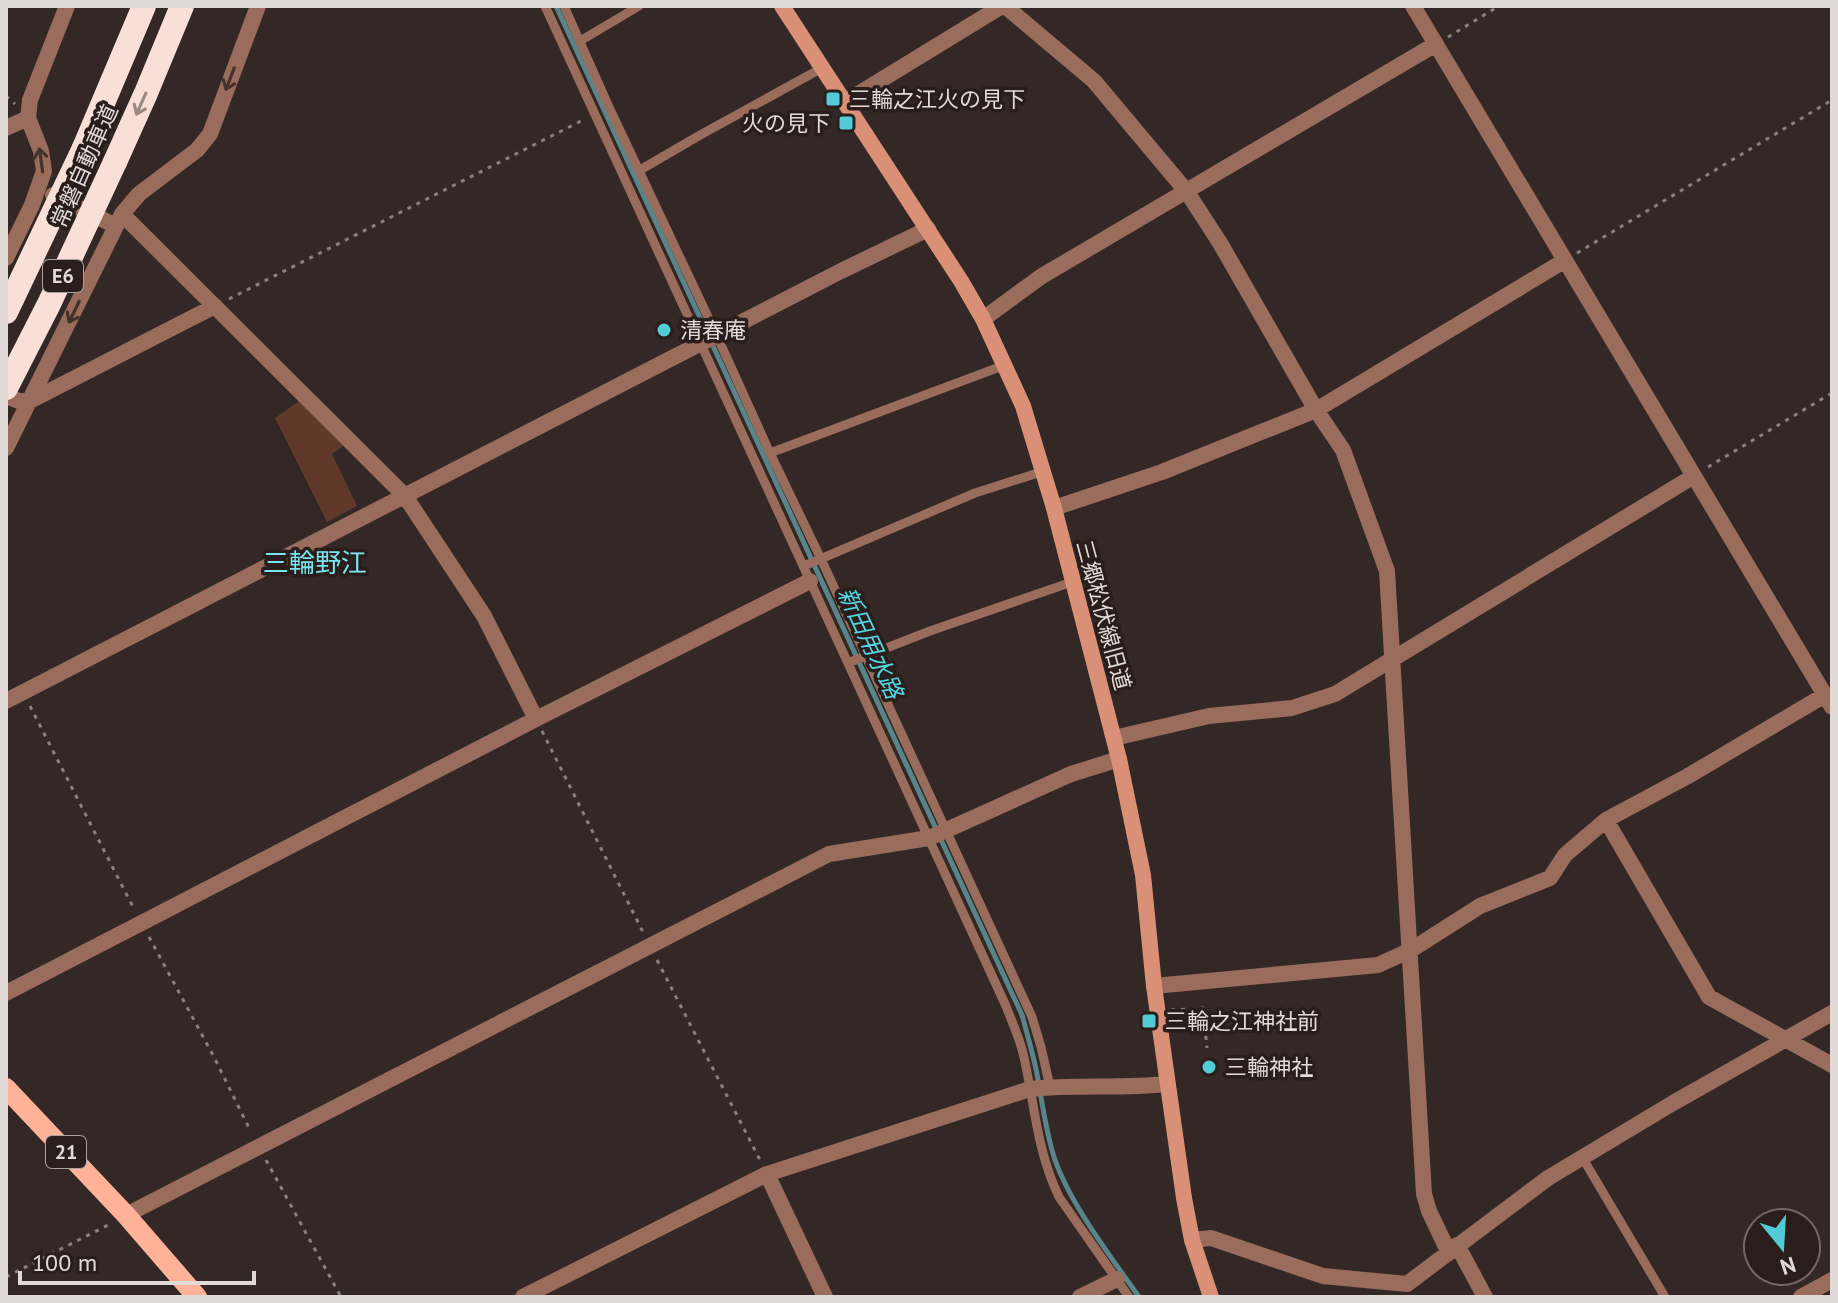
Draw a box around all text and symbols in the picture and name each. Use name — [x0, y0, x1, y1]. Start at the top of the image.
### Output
one-way arrow — [222, 66, 236, 91]
place label: 三輪之江火の見下 — [849, 85, 1025, 113]
marker: 三輪之江火の見下 — [824, 90, 842, 108]
one-way arrow — [133, 91, 148, 116]
street label: 常磐自動車道 — [44, 100, 124, 232]
place label: 火の見下 — [742, 109, 830, 137]
marker: 火の見下 — [837, 114, 855, 132]
one-way arrow — [33, 148, 48, 173]
road number: E6 — [43, 260, 83, 292]
one-way arrow — [65, 300, 81, 324]
place label: 清春庵 — [680, 316, 746, 344]
marker: 清春庵 — [655, 321, 673, 339]
street label: 三郷松伏線旧道 — [1071, 537, 1137, 693]
district label: 三輪野江 — [263, 546, 367, 579]
water label: 新田用水路 — [831, 582, 911, 706]
place label: 三輪之江神社前 — [1165, 1007, 1319, 1035]
marker: 三輪之江神社前 — [1140, 1012, 1158, 1030]
place label: 三輪神社 — [1225, 1053, 1313, 1081]
marker: 三輪神社 — [1200, 1058, 1218, 1076]
road number: 21 — [46, 1136, 86, 1168]
north arrow — [1742, 1207, 1822, 1287]
scale bar — [20, 1235, 254, 1285]
text: 100 m — [32, 1247, 97, 1278]
text: N — [1777, 1250, 1799, 1282]

